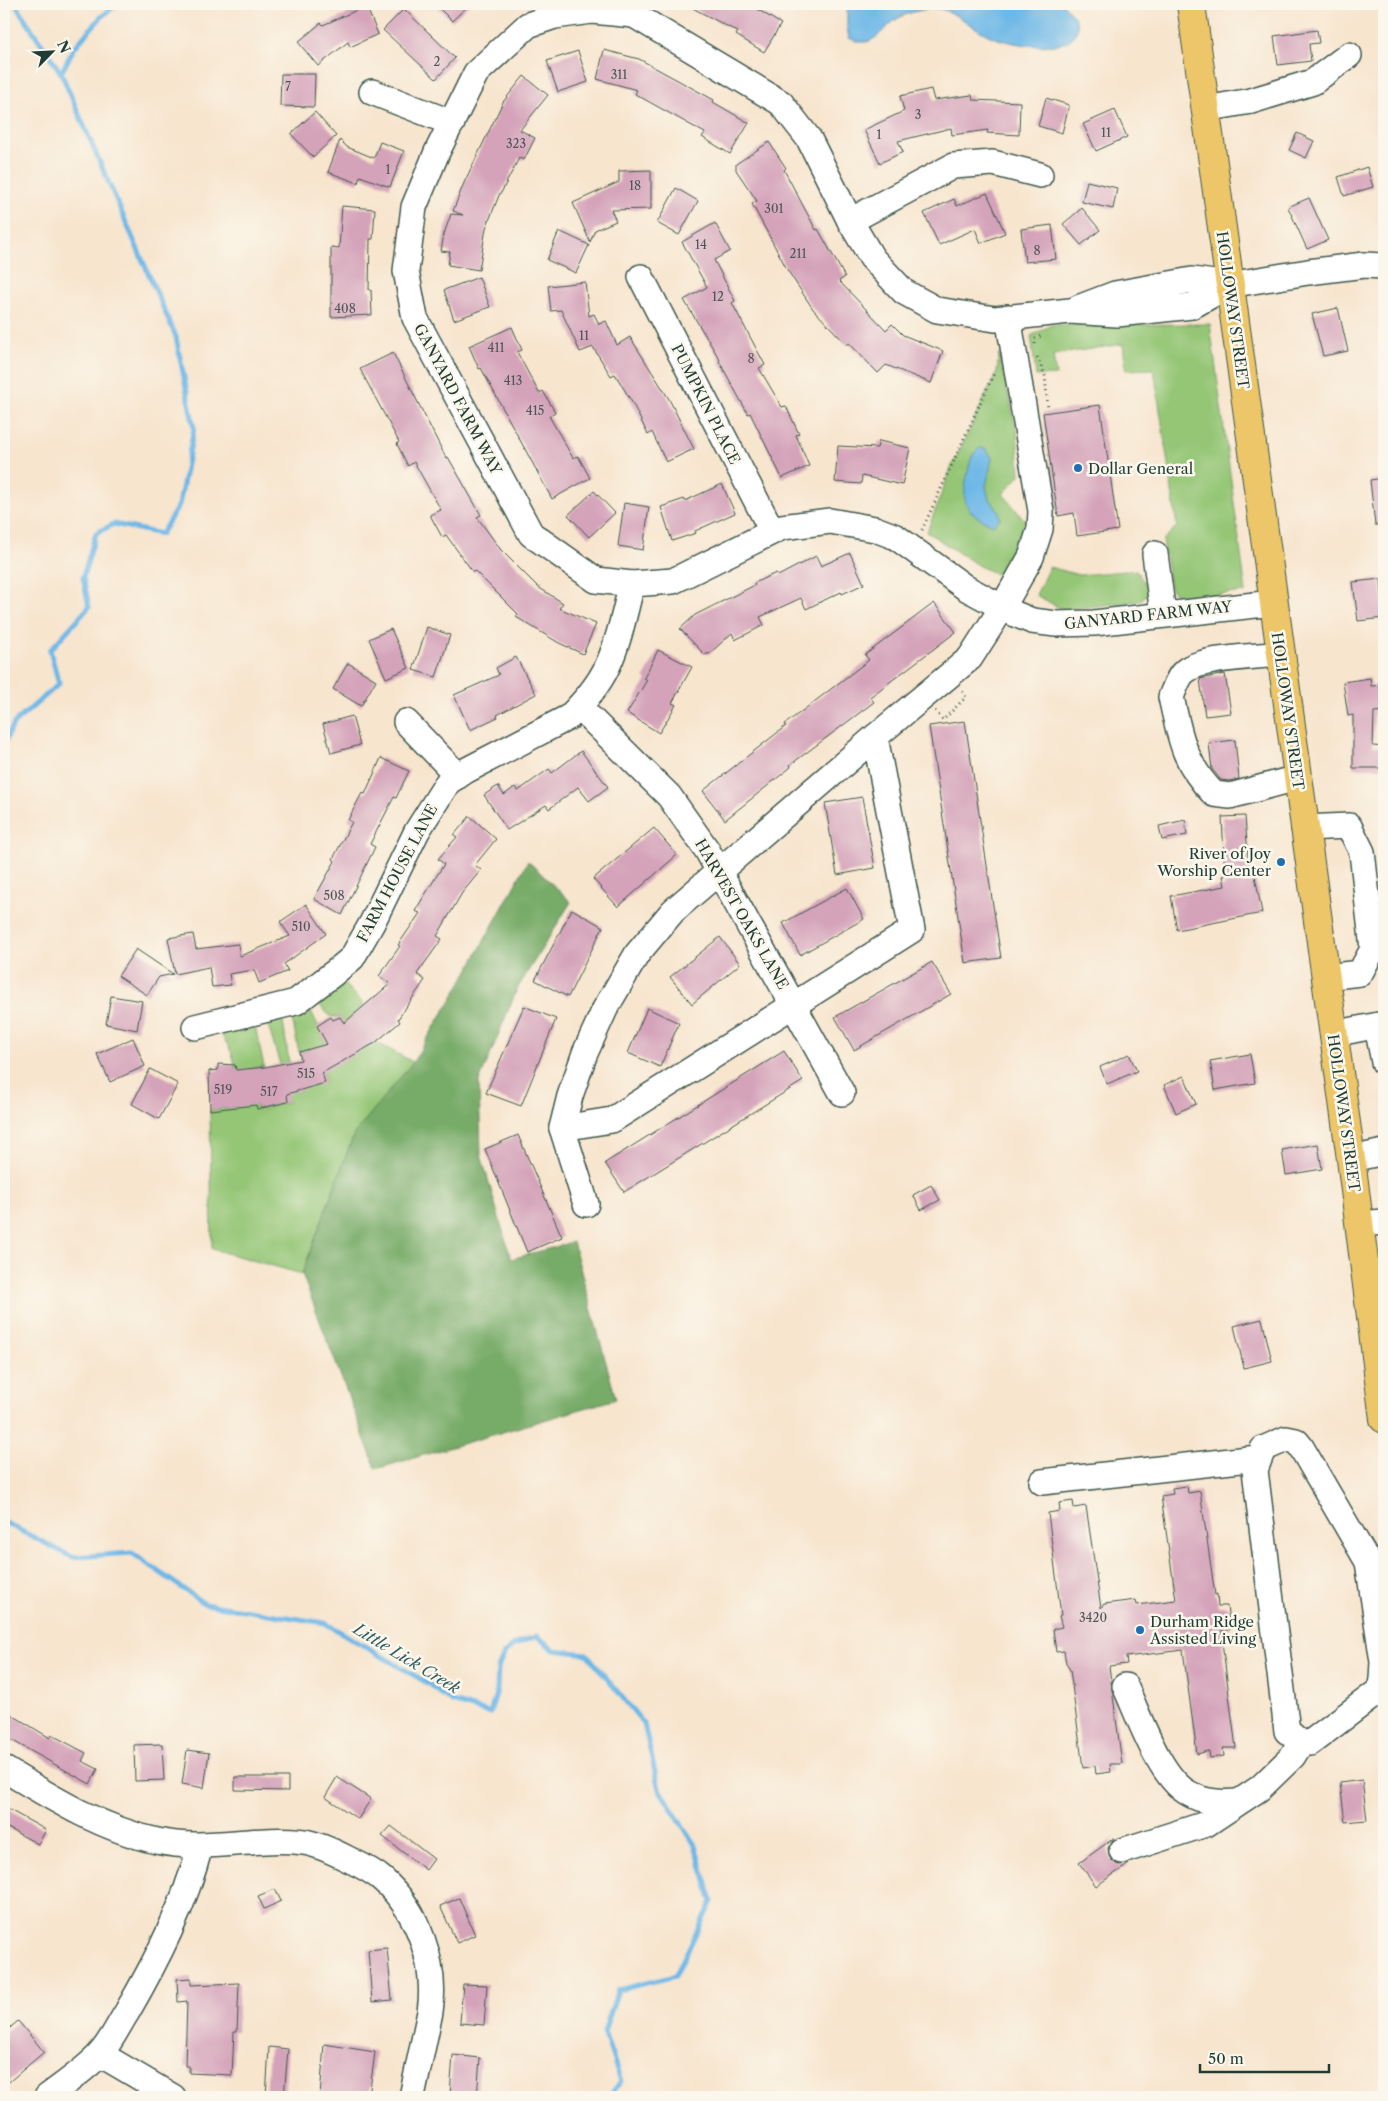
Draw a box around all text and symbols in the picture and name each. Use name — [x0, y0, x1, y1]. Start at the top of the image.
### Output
north arrow — [28, 28, 78, 78]
text: N — [53, 37, 75, 56]
house number: 2 — [434, 54, 441, 69]
house number: 311 — [611, 67, 627, 82]
house number: 7 — [285, 79, 291, 94]
house number: 3 — [915, 107, 921, 122]
house number: 11 — [1101, 125, 1111, 140]
house number: 1 — [876, 127, 882, 142]
house number: 323 — [506, 136, 526, 151]
house number: 1 — [385, 162, 391, 177]
house number: 18 — [629, 178, 641, 193]
house number: 301 — [764, 201, 784, 216]
street label: HOLLOWAY STREET — [1213, 230, 1254, 391]
house number: 14 — [695, 237, 707, 252]
house number: 8 — [1033, 243, 1041, 258]
house number: 211 — [790, 246, 807, 261]
house number: 12 — [712, 289, 724, 304]
house number: 408 — [334, 301, 356, 316]
street label: GANYARD FARM WAY — [410, 320, 506, 478]
house number: 11 — [579, 328, 589, 343]
house number: 411 — [487, 340, 505, 355]
street label: PUMPKIN PLACE — [667, 341, 745, 467]
house number: 8 — [747, 351, 755, 366]
house number: 413 — [504, 373, 522, 388]
house number: 415 — [526, 403, 544, 418]
place label: Dollar General — [1088, 459, 1194, 478]
marker: Dollar General — [1072, 462, 1084, 474]
street label: GANYARD FARM WAY — [1063, 597, 1233, 633]
street label: HOLLOWAY STREET — [1268, 631, 1309, 792]
street label: FARM HOUSE LANE — [353, 801, 441, 945]
street label: HARVEST OAKS LANE — [691, 835, 793, 993]
place label: River of Joy Worship Center — [1156, 844, 1272, 880]
marker: River of Joy Worship Center — [1275, 856, 1287, 868]
house number: 508 — [323, 888, 345, 903]
house number: 510 — [291, 919, 311, 934]
street label: HOLLOWAY STREET — [1324, 1033, 1365, 1194]
house number: 515 — [297, 1066, 315, 1081]
house number: 519 — [214, 1082, 232, 1097]
house number: 517 — [260, 1084, 278, 1099]
house number: 3420 — [1079, 1610, 1107, 1625]
place label: Durham Ridge Assisted Living — [1149, 1612, 1256, 1648]
water label: Little Lick Creek — [348, 1617, 465, 1698]
marker: Durham Ridge Assisted Living — [1134, 1624, 1146, 1636]
scale bar — [1200, 2041, 1329, 2073]
text: 50 m — [1208, 2049, 1244, 2068]

